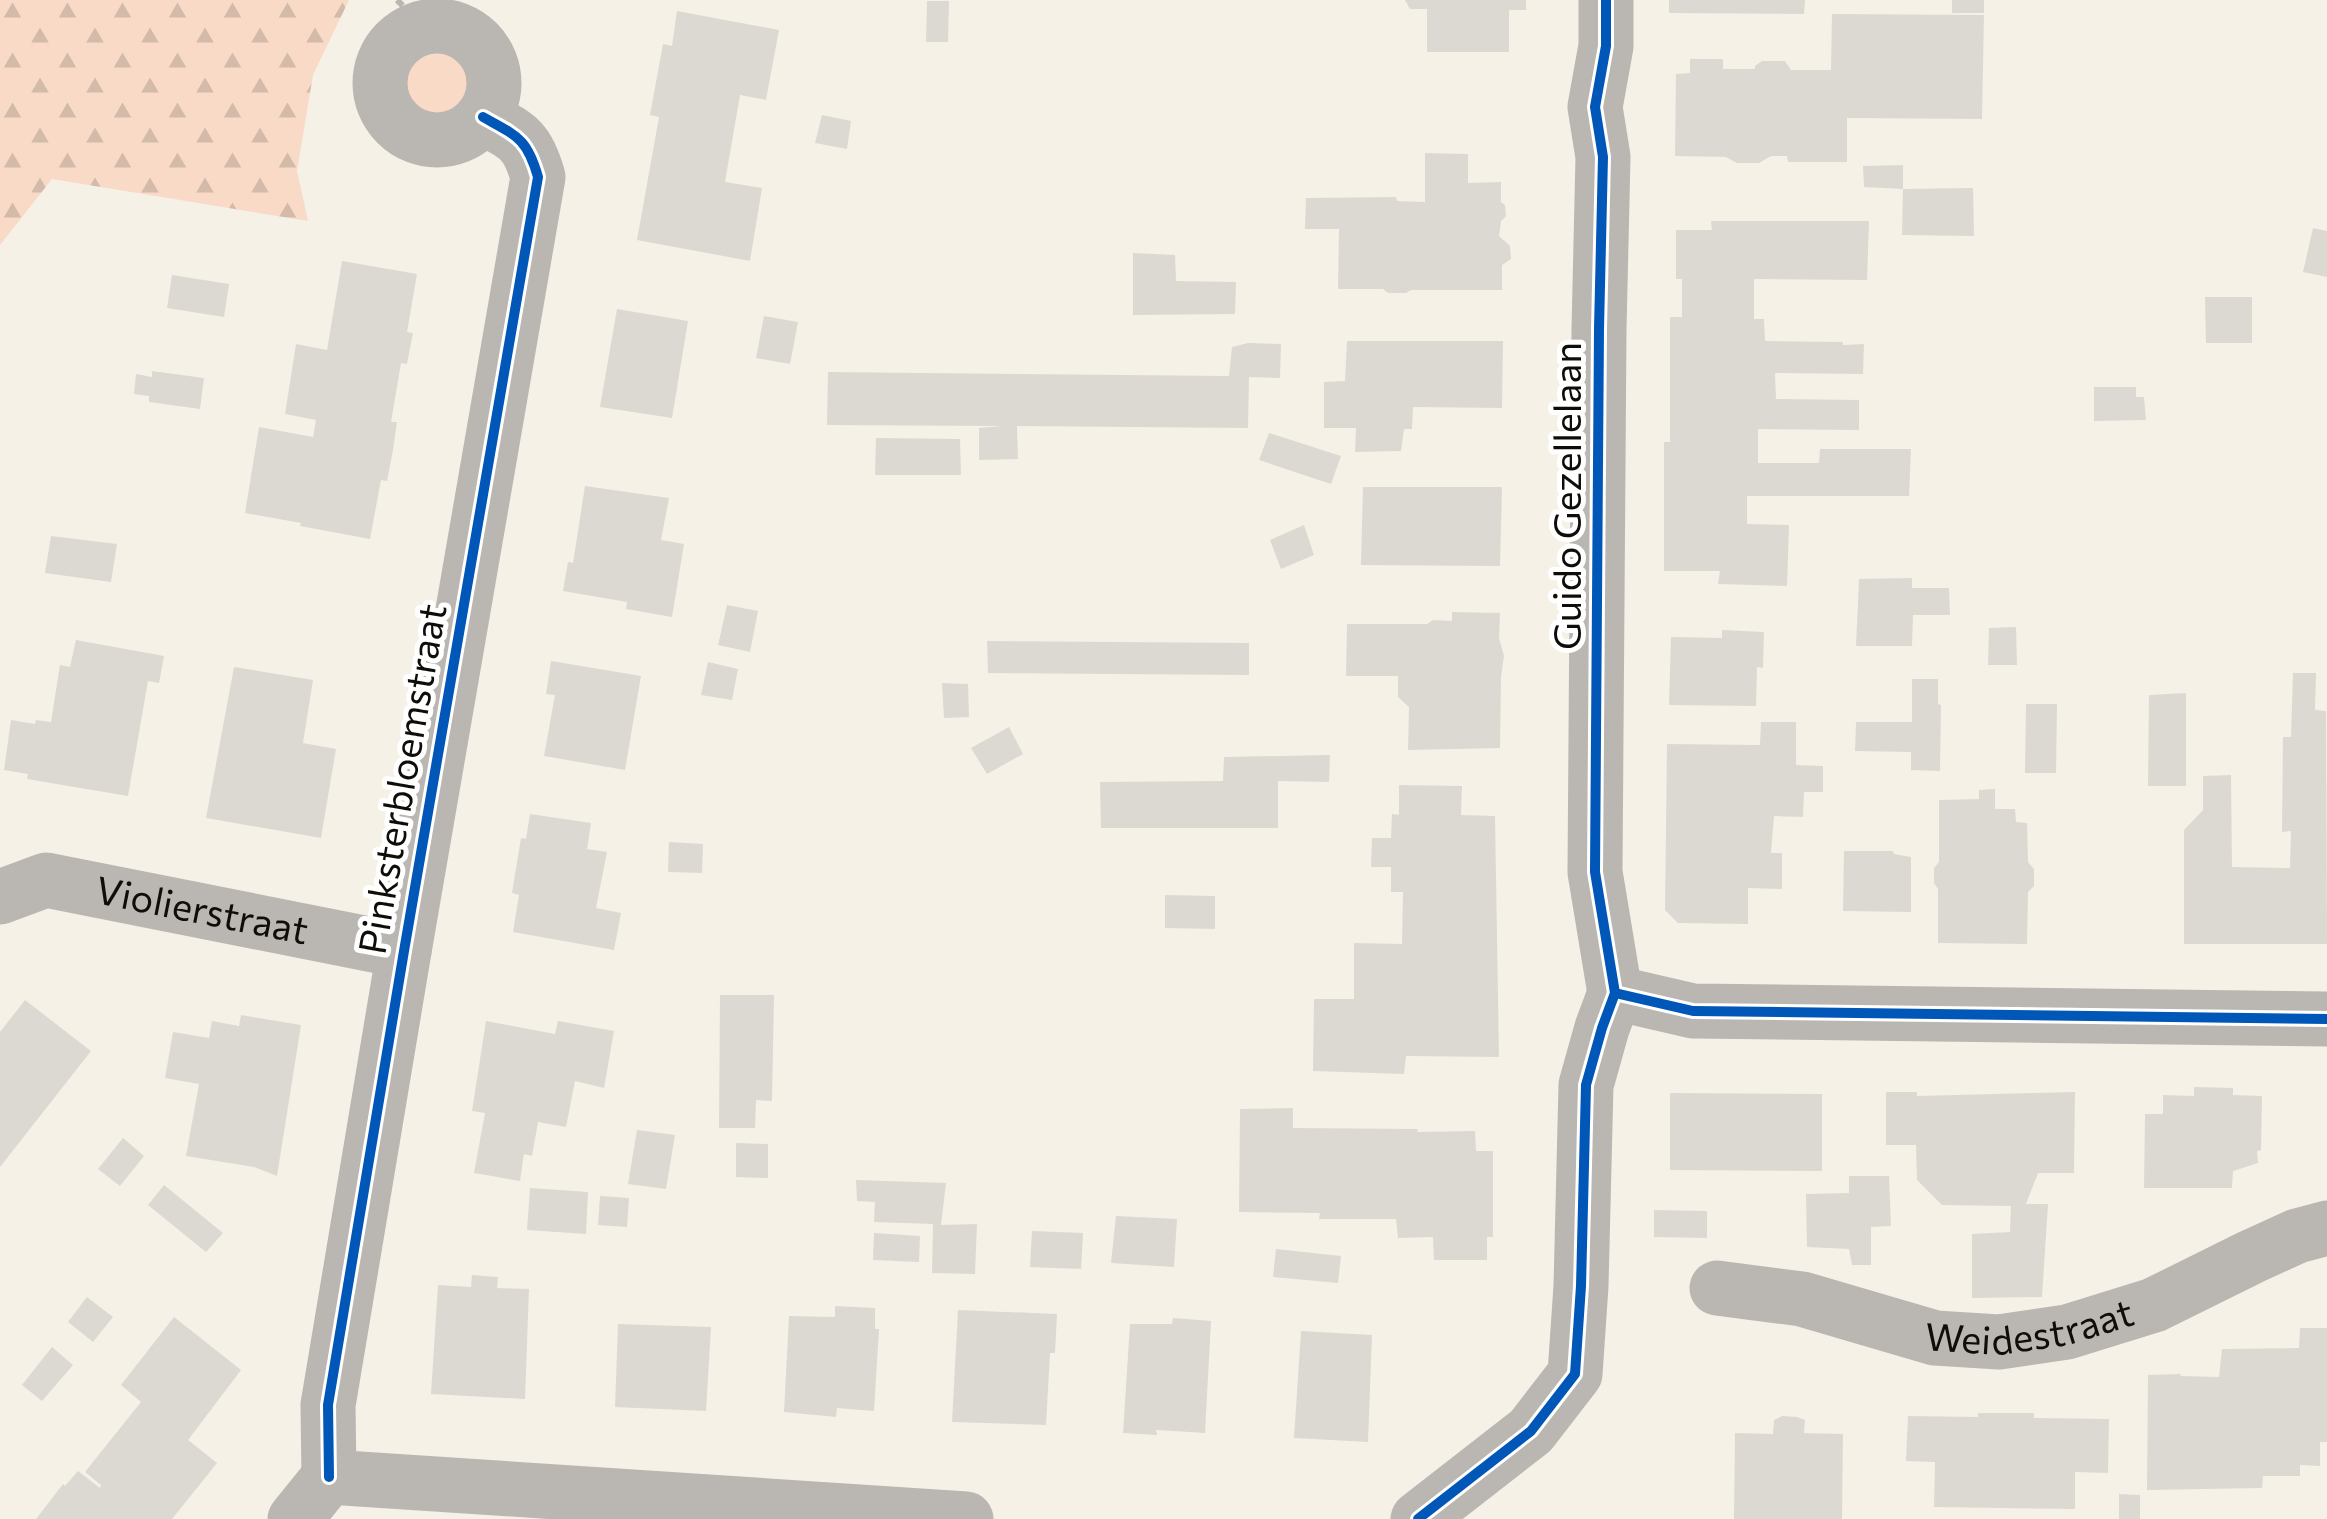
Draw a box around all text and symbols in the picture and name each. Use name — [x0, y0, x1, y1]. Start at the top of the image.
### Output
street label: Guido Gezellelaan — [1542, 342, 1589, 650]
street label: Pinksterbloemstraat — [347, 600, 454, 957]
street label: Violierstraat — [92, 864, 313, 952]
street label: Weidestraat — [1924, 1287, 2138, 1364]

